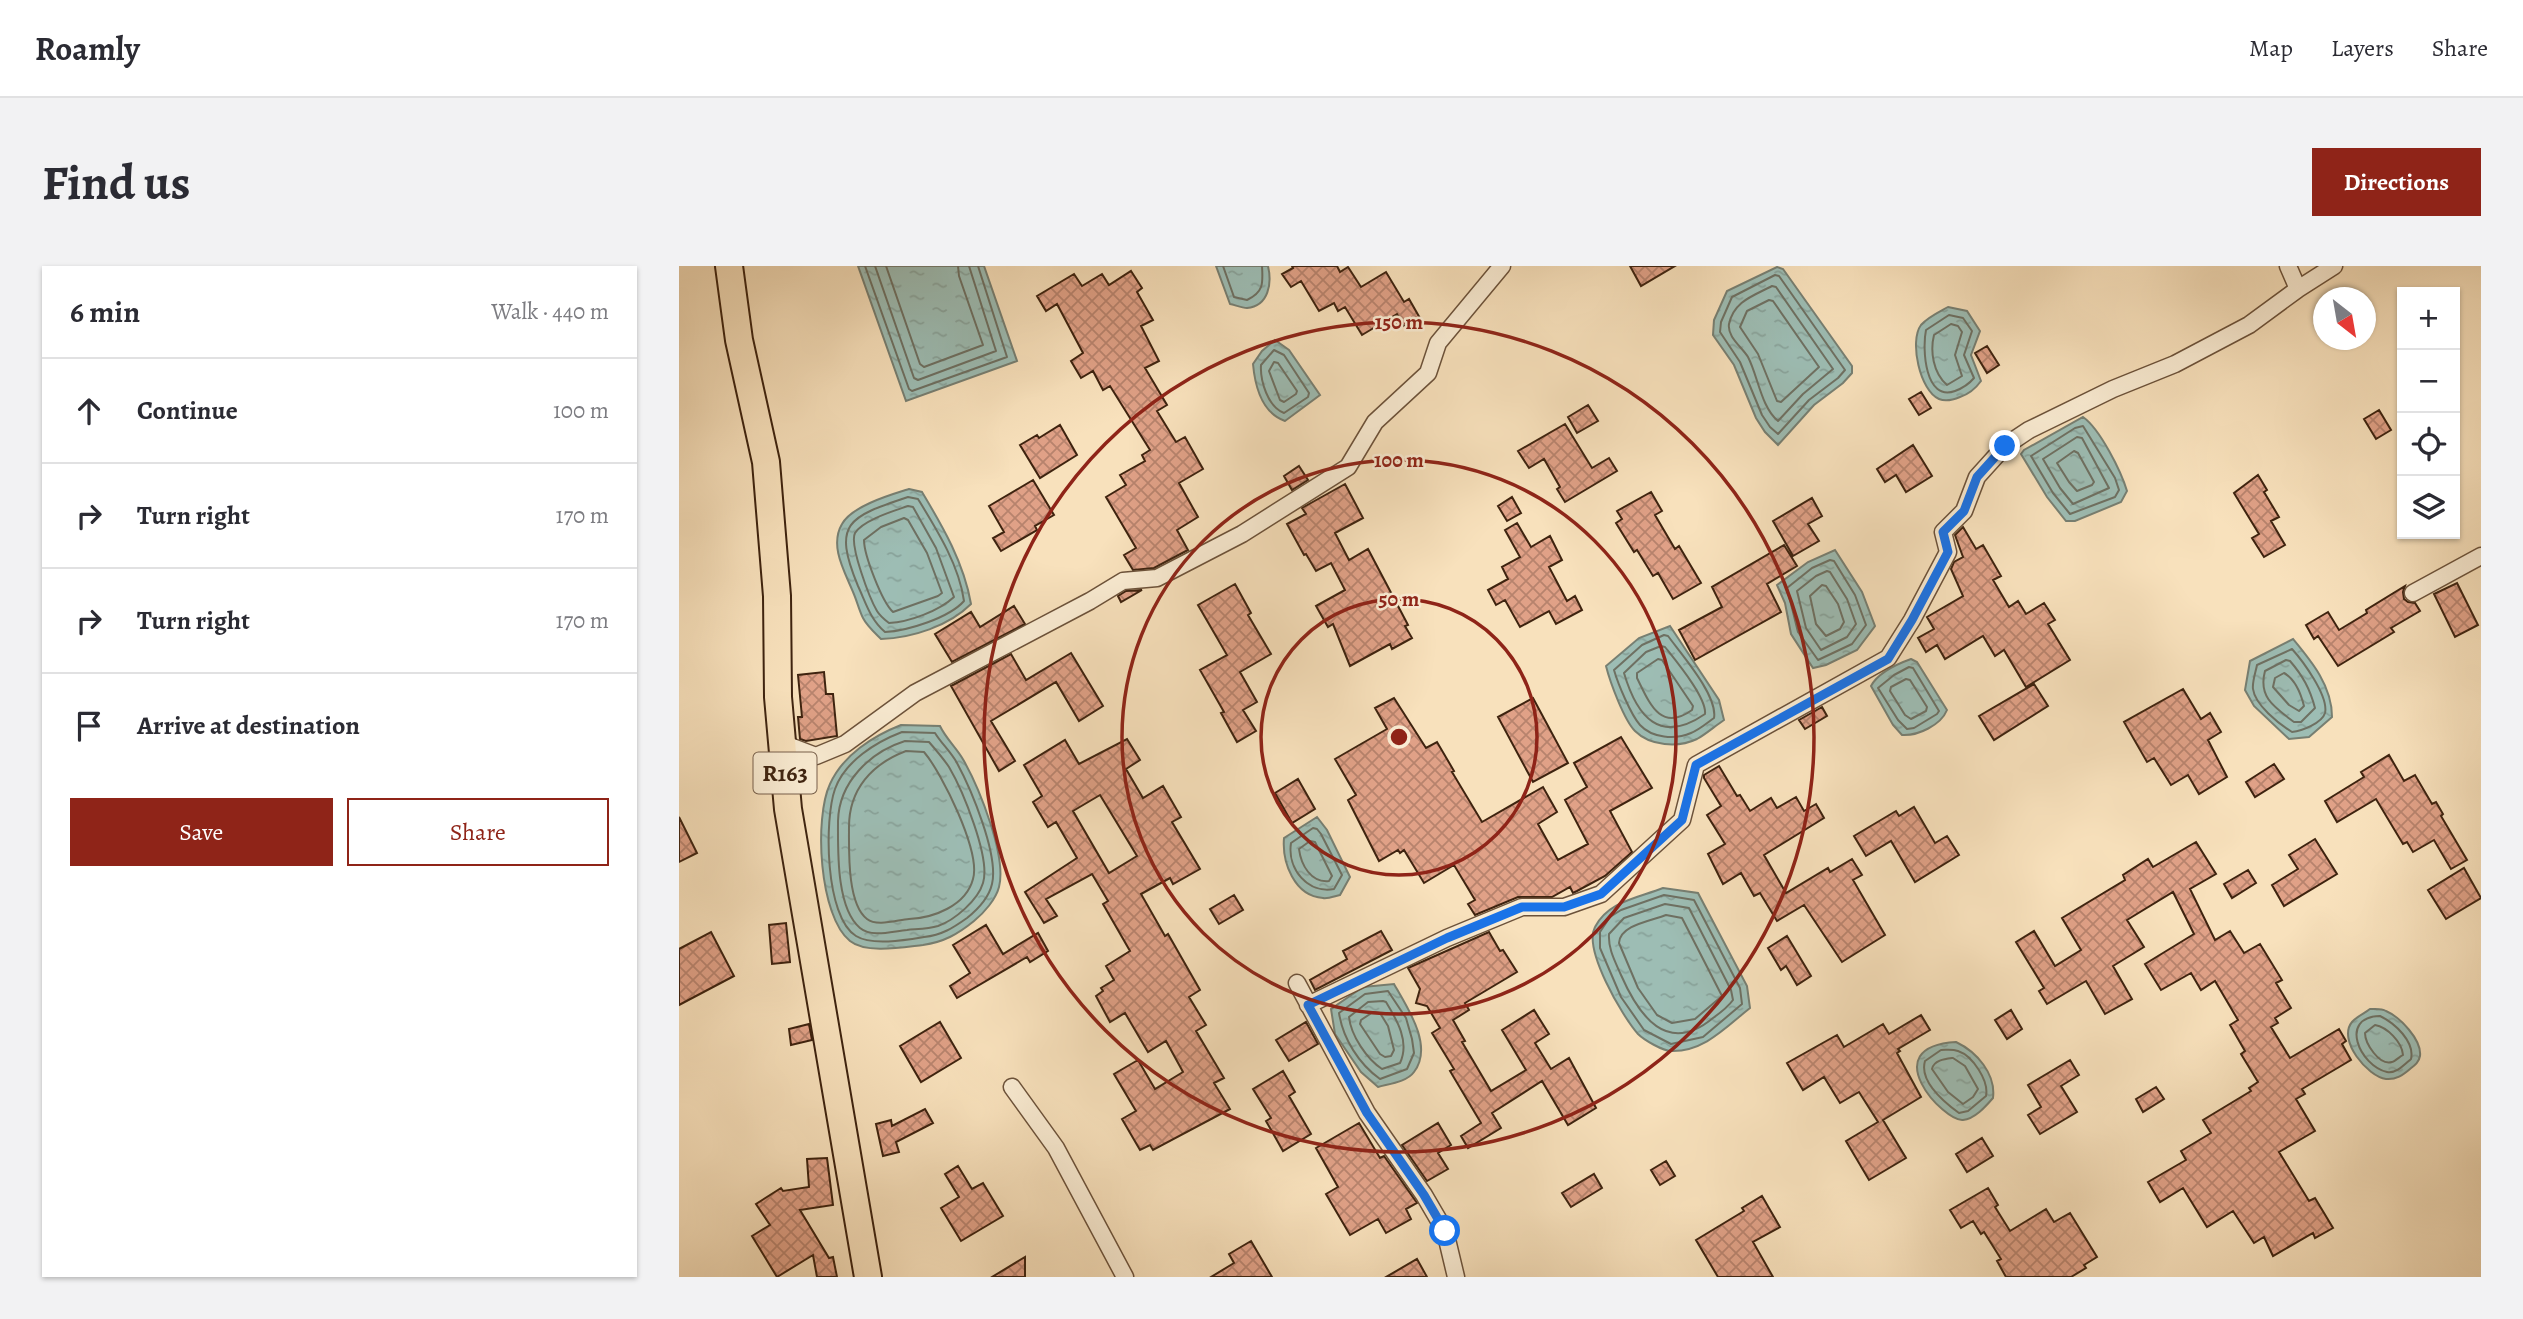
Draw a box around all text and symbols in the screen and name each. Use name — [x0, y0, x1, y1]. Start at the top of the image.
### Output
text: Roamly — [35, 26, 140, 71]
text: Map — [2249, 32, 2293, 64]
text: Layers — [2331, 32, 2394, 64]
text: Share — [2432, 32, 2488, 64]
button: Directions — [2312, 148, 2481, 216]
text: Find us — [42, 149, 190, 216]
north arrow — [2313, 287, 2376, 350]
map controls — [2397, 287, 2460, 539]
button: + — [2397, 287, 2460, 350]
text: 6 min — [70, 292, 140, 332]
text: Walk · 440 m — [491, 296, 609, 327]
text: 150 m — [1375, 308, 1424, 336]
button: − — [2397, 350, 2460, 413]
icon: ahead — [70, 392, 108, 430]
text: Continue — [137, 393, 238, 428]
text: 100 m — [553, 395, 609, 426]
button: locate — [2397, 413, 2460, 476]
route end — [1989, 430, 2020, 461]
text: 100 m — [1374, 446, 1424, 474]
button: layers — [2397, 476, 2460, 539]
icon: right — [70, 497, 108, 535]
text: Turn right — [137, 498, 250, 533]
text: 170 m — [556, 500, 609, 531]
text: 50 m — [1379, 585, 1420, 613]
icon: right — [70, 602, 108, 640]
text: Turn right — [137, 603, 250, 638]
text: 170 m — [556, 605, 609, 636]
icon: arrive — [70, 707, 108, 745]
text: Arrive at destination — [137, 708, 360, 743]
centre of rings — [1387, 725, 1411, 749]
road number: R163 — [753, 752, 817, 794]
button: Save — [70, 798, 333, 866]
button: Share — [347, 798, 609, 866]
route start — [1429, 1215, 1460, 1246]

